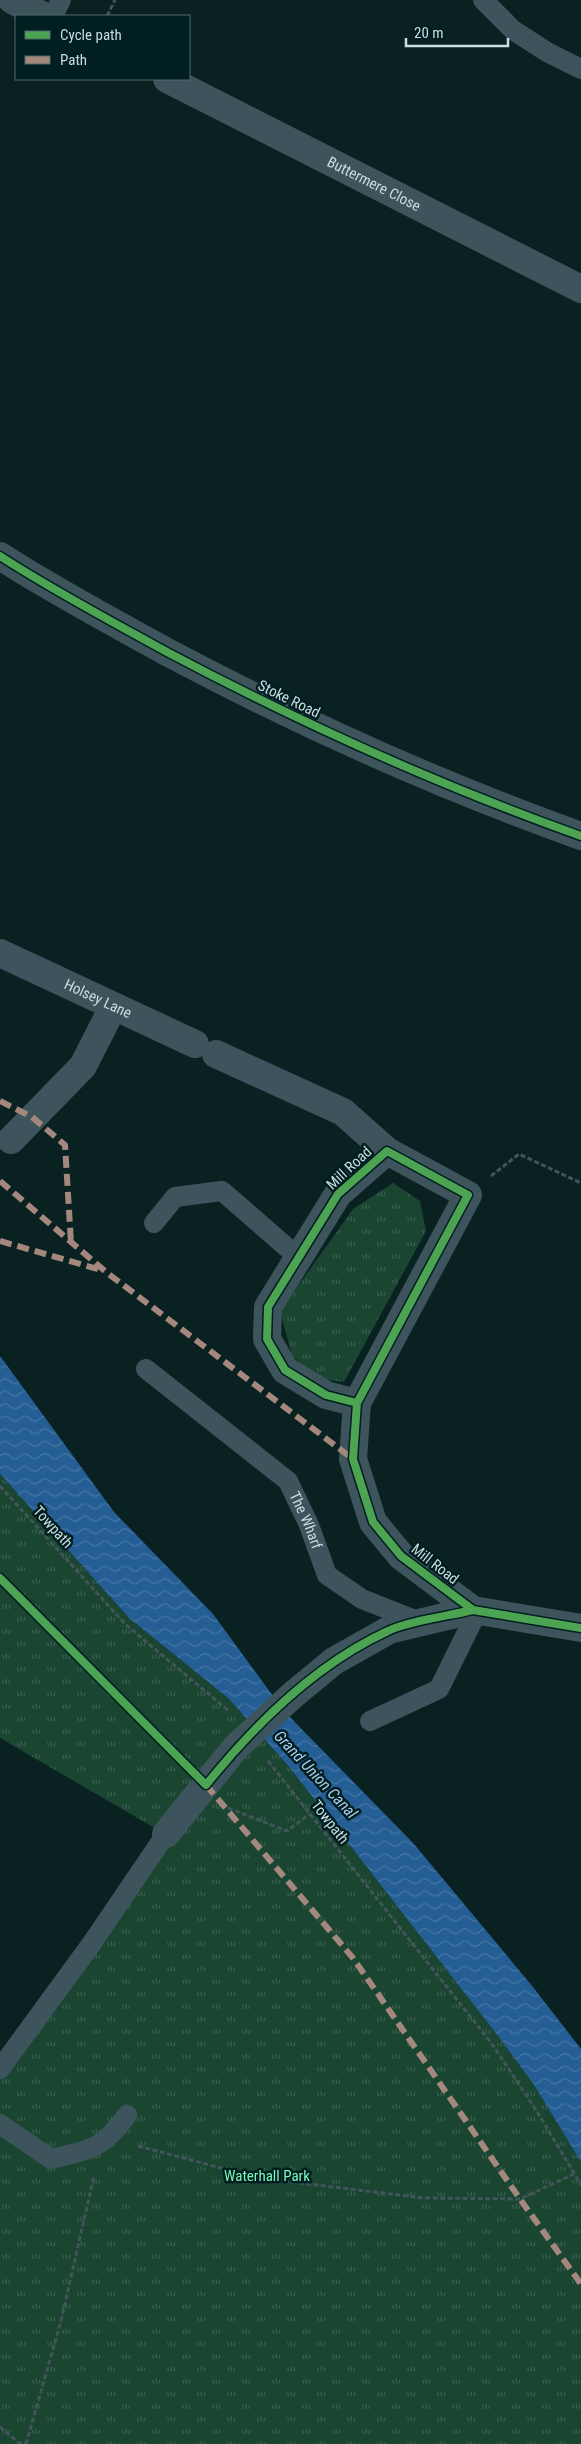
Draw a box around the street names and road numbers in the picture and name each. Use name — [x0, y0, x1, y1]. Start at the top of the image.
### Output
street label: Buttermere Close — [324, 153, 424, 215]
street label: Stoke Road — [255, 676, 323, 722]
street label: Holsey Lane — [61, 975, 134, 1022]
street label: Mill Road — [323, 1143, 375, 1193]
street label: The Wharf — [285, 1489, 326, 1552]
street label: Towpath — [29, 1502, 77, 1552]
street label: Mill Road — [408, 1540, 462, 1588]
street label: Towpath — [307, 1797, 353, 1847]

